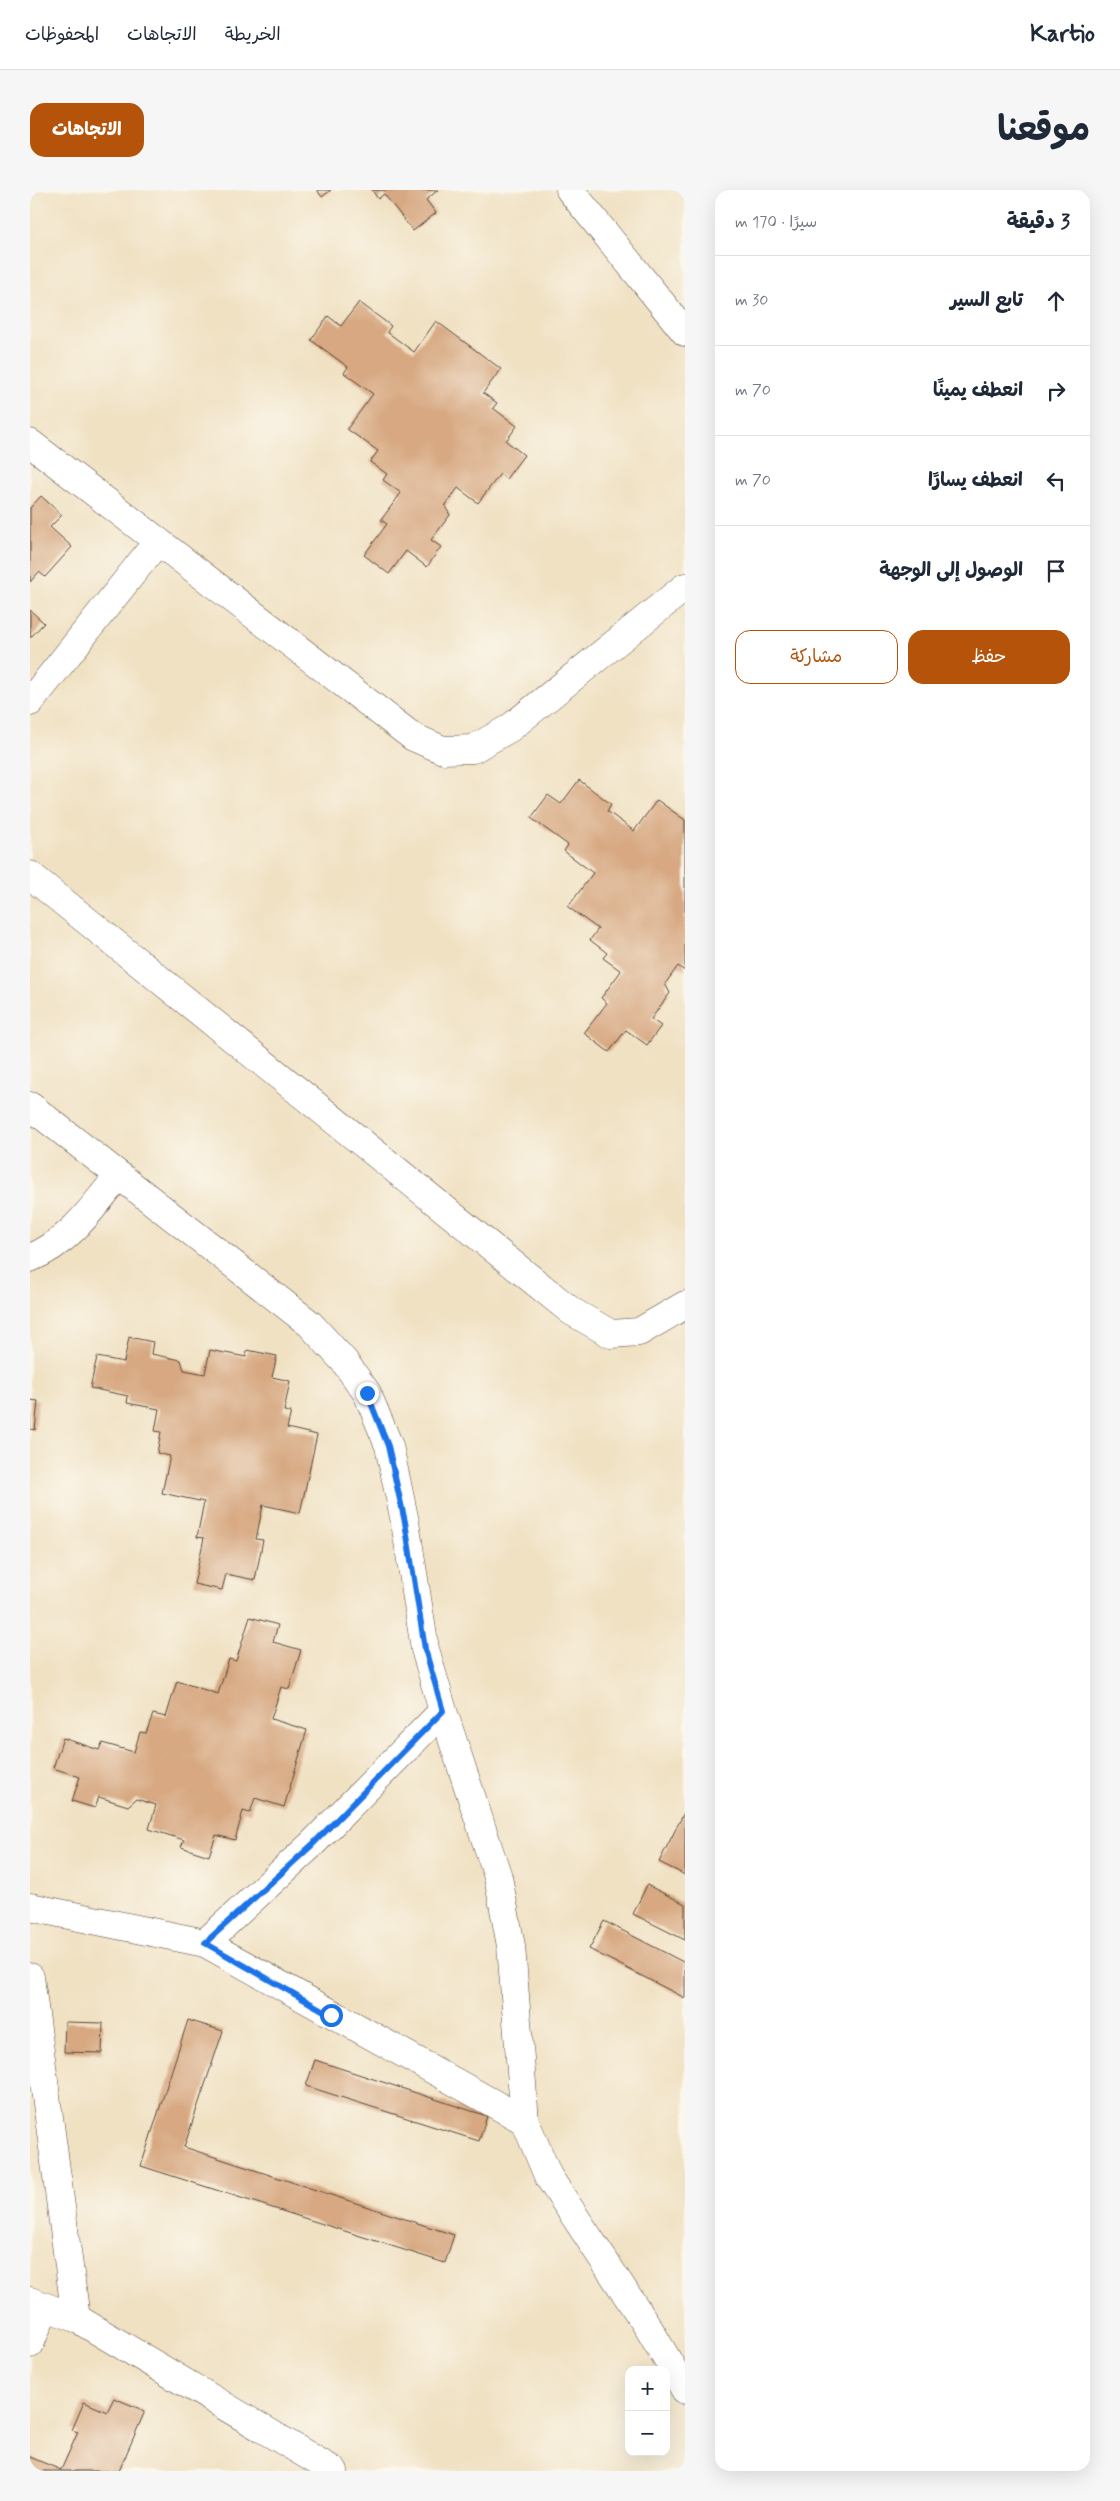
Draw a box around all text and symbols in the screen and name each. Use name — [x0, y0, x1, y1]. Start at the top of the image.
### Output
text: Kartio — [1030, 19, 1095, 50]
text: المحفوظات — [25, 23, 99, 47]
text: الاتجاهات — [127, 23, 197, 47]
text: الخريطة — [225, 23, 281, 47]
button: الاتجاهات — [30, 103, 144, 157]
text: موقعنا — [997, 107, 1090, 153]
text: 3 دقيقة — [1006, 208, 1070, 236]
text: سيرًا · 170 m — [735, 212, 817, 233]
icon: ahead — [1042, 287, 1070, 315]
text: تابع السير — [950, 288, 1023, 313]
text: 30 m — [735, 290, 768, 311]
icon: right — [1042, 377, 1070, 405]
text: انعطف يمينًا — [933, 378, 1023, 403]
text: 70 m — [735, 380, 771, 401]
icon: left — [1042, 467, 1070, 495]
text: انعطف يسارًا — [928, 468, 1023, 493]
text: 70 m — [735, 470, 771, 491]
icon: arrive — [1042, 557, 1070, 585]
text: الوصول إلى الوجهة — [879, 558, 1023, 583]
button: مشاركة — [735, 630, 898, 684]
button: حفظ — [908, 630, 1070, 684]
route end — [356, 1382, 379, 1405]
route start — [320, 2004, 343, 2027]
map controls — [625, 2366, 670, 2456]
button: + — [625, 2366, 670, 2411]
button: − — [625, 2411, 670, 2456]

